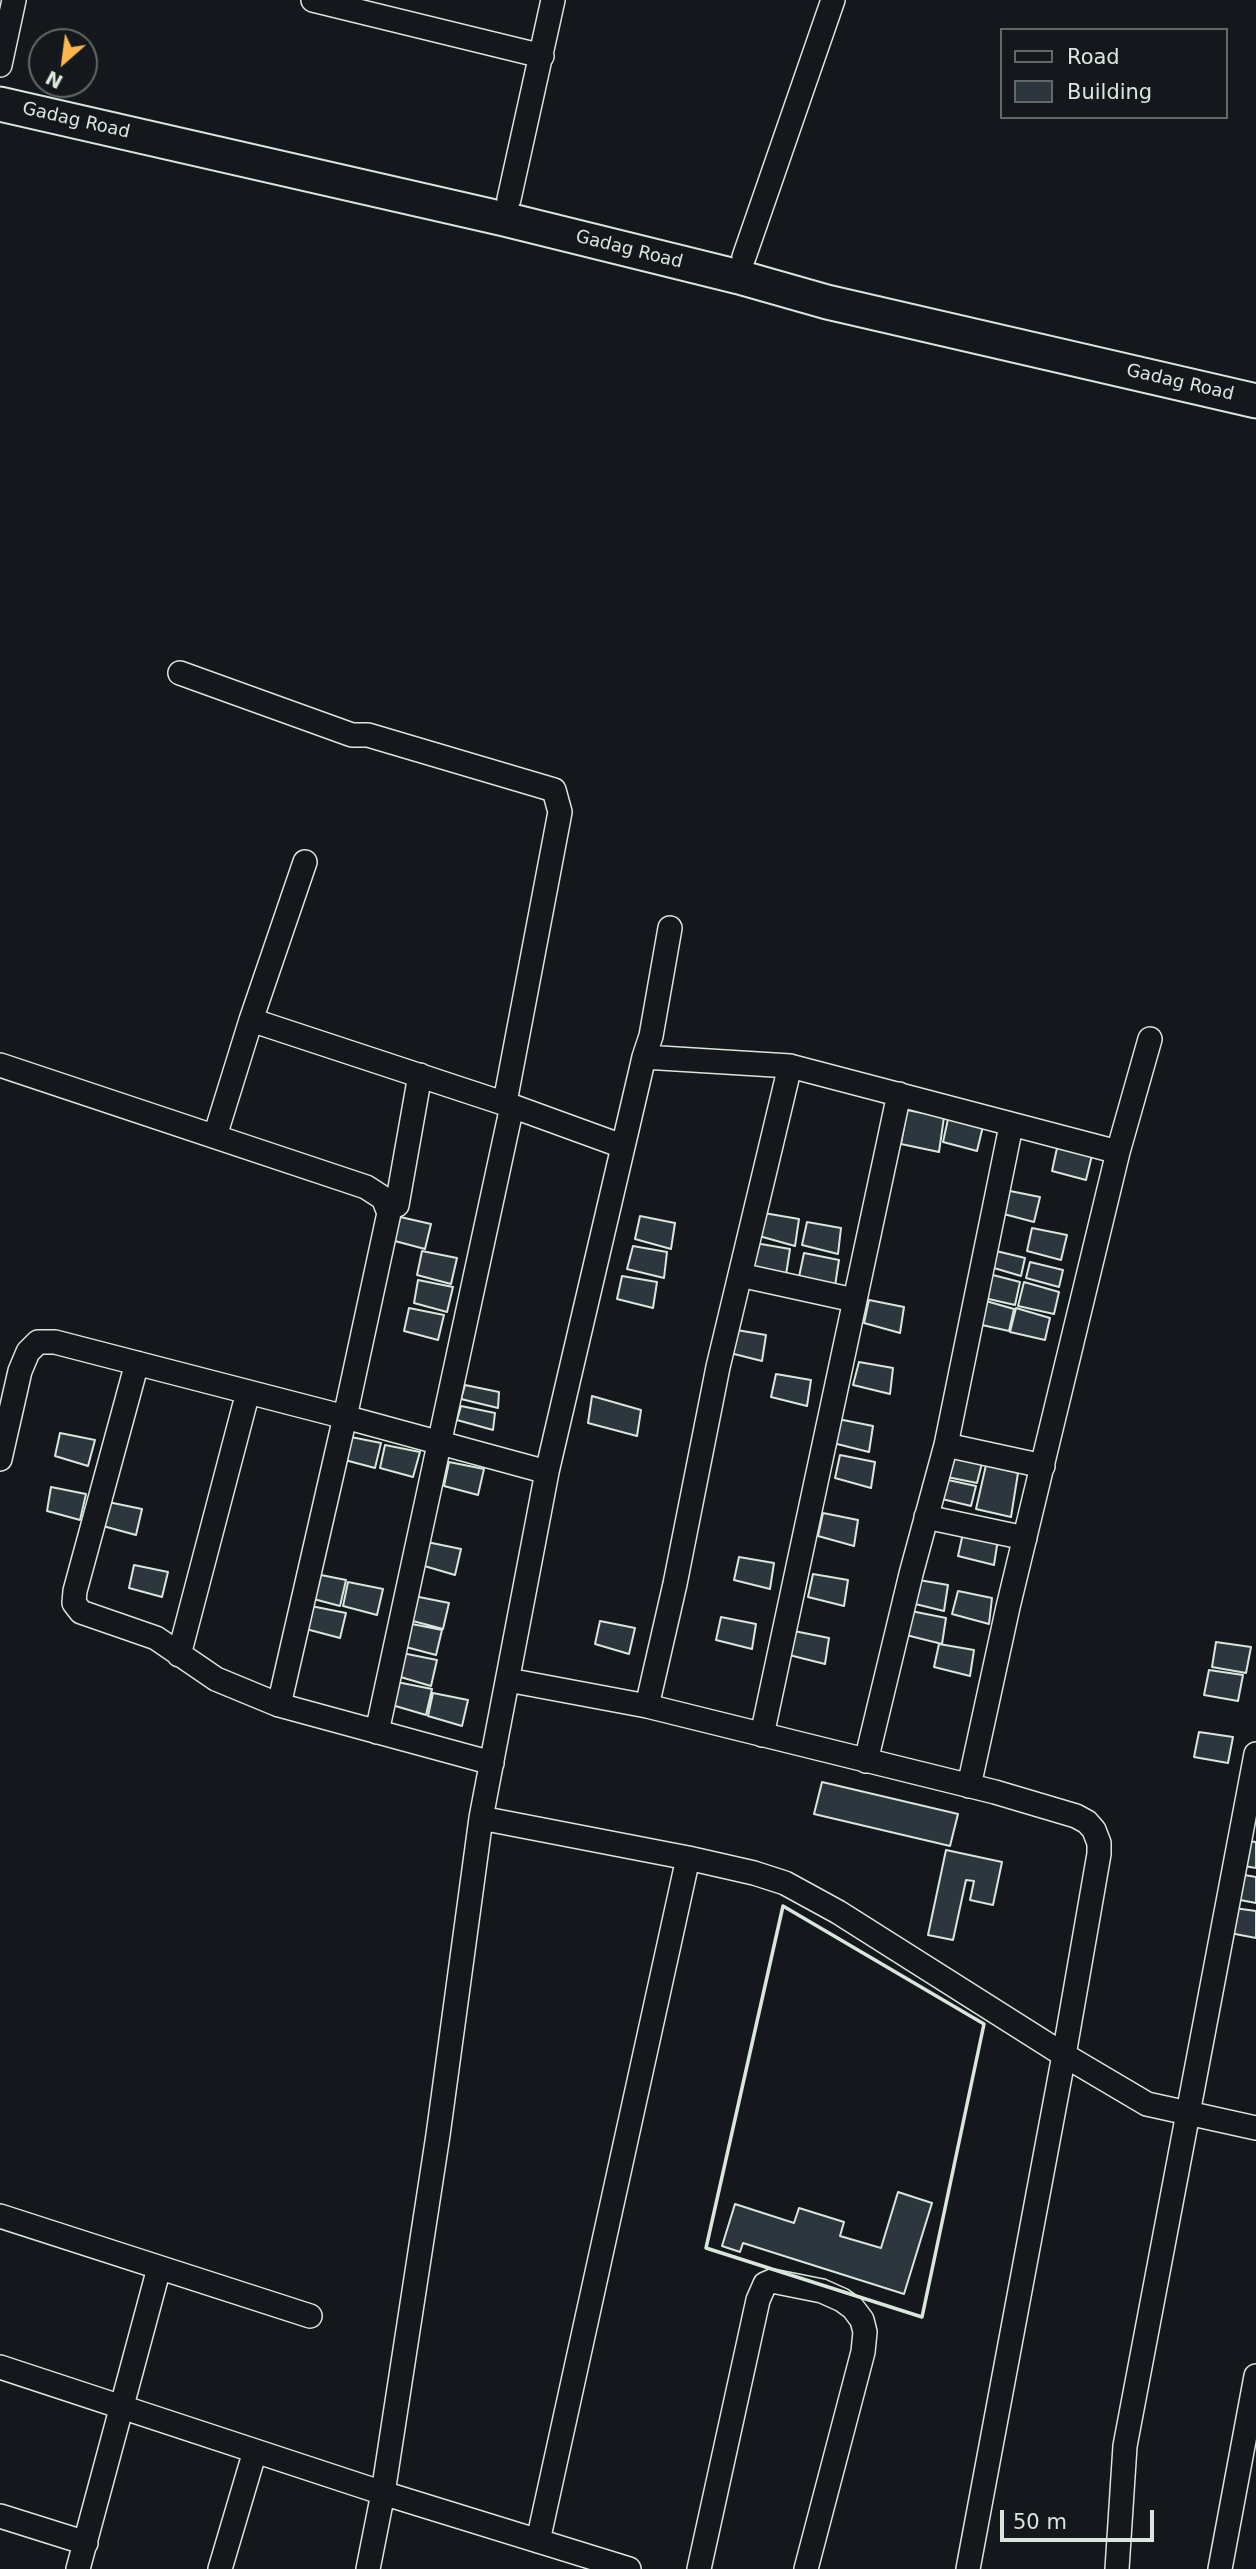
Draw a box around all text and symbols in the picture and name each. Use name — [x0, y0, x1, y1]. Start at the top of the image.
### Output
north arrow — [28, 28, 98, 98]
legend — [1000, 28, 1228, 119]
text: Road — [1067, 45, 1120, 69]
text: N — [42, 66, 66, 93]
text: Building — [1067, 80, 1152, 104]
street label: Gadag Road — [20, 98, 132, 144]
street label: Gadag Road — [573, 226, 685, 274]
street label: Gadag Road — [1124, 360, 1236, 406]
scale bar — [1004, 2496, 1158, 2540]
text: 50 m — [1013, 2510, 1067, 2534]

